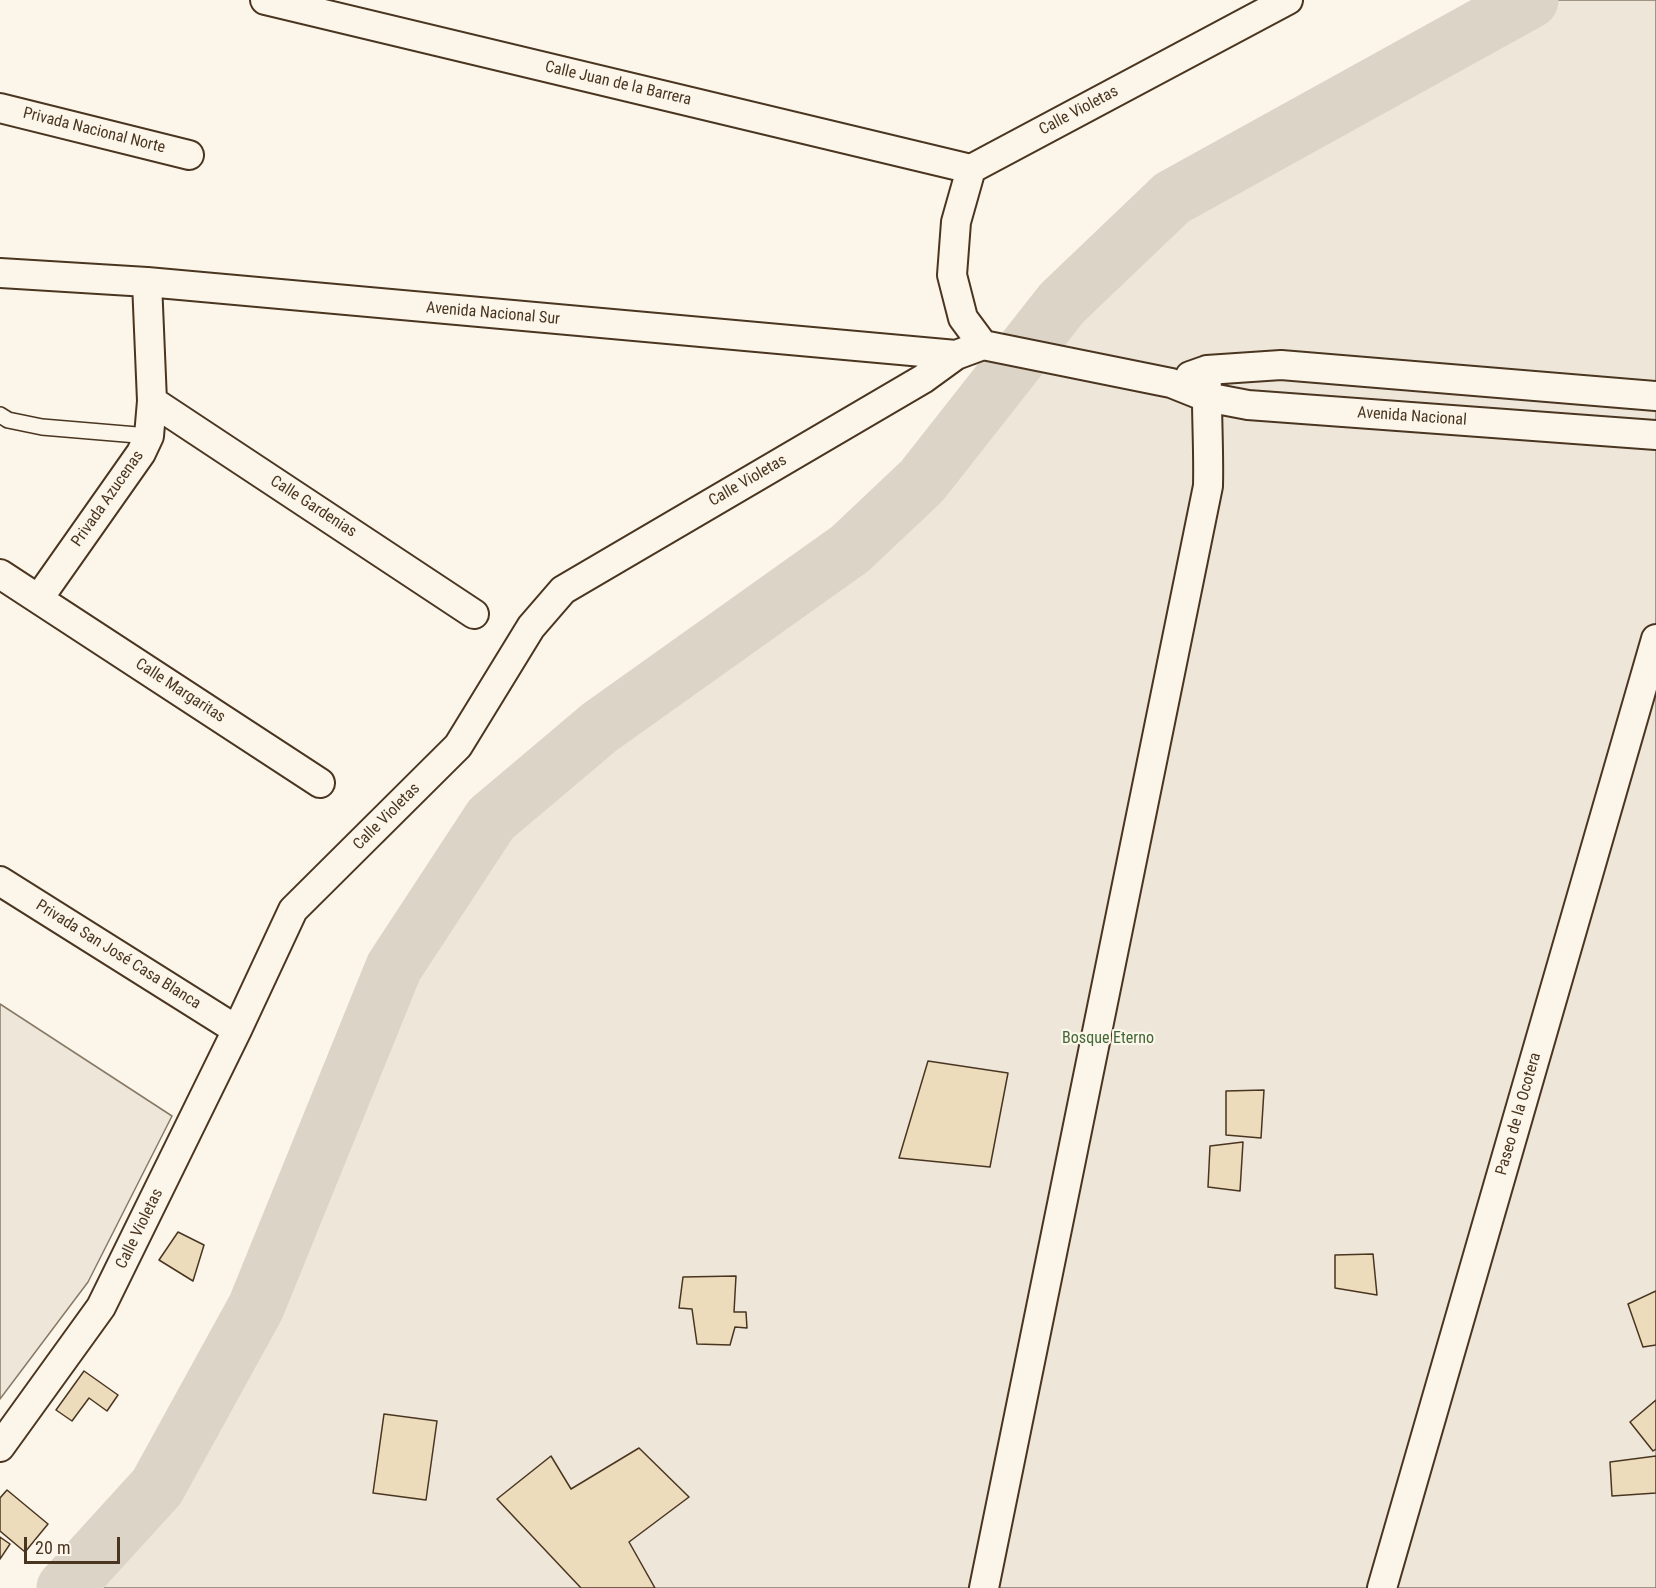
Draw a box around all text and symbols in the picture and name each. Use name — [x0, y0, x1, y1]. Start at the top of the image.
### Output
street label: Calle Juan de la Barrera — [543, 58, 693, 110]
street label: Calle Violetas — [1036, 82, 1122, 140]
street label: Privada Nacional Norte — [21, 104, 167, 158]
street label: Avenida Nacional Sur — [425, 299, 561, 329]
street label: Avenida Nacional — [1357, 404, 1467, 430]
street label: Privada Azucenas — [68, 447, 148, 551]
street label: Calle Violetas — [706, 451, 790, 511]
street label: Calle Gardenias — [266, 472, 360, 542]
street label: Calle Margaritas — [131, 655, 229, 727]
street label: Calle Violetas — [350, 780, 424, 854]
street label: Privada San José Casa Blanca — [32, 896, 204, 1014]
park label: Bosque Eterno — [1062, 1029, 1154, 1049]
street label: Paseo de la Ocotera — [1492, 1051, 1546, 1177]
street label: Calle Violetas — [112, 1186, 168, 1272]
scale bar — [27, 1525, 123, 1563]
text: 20 m — [35, 1537, 70, 1558]

